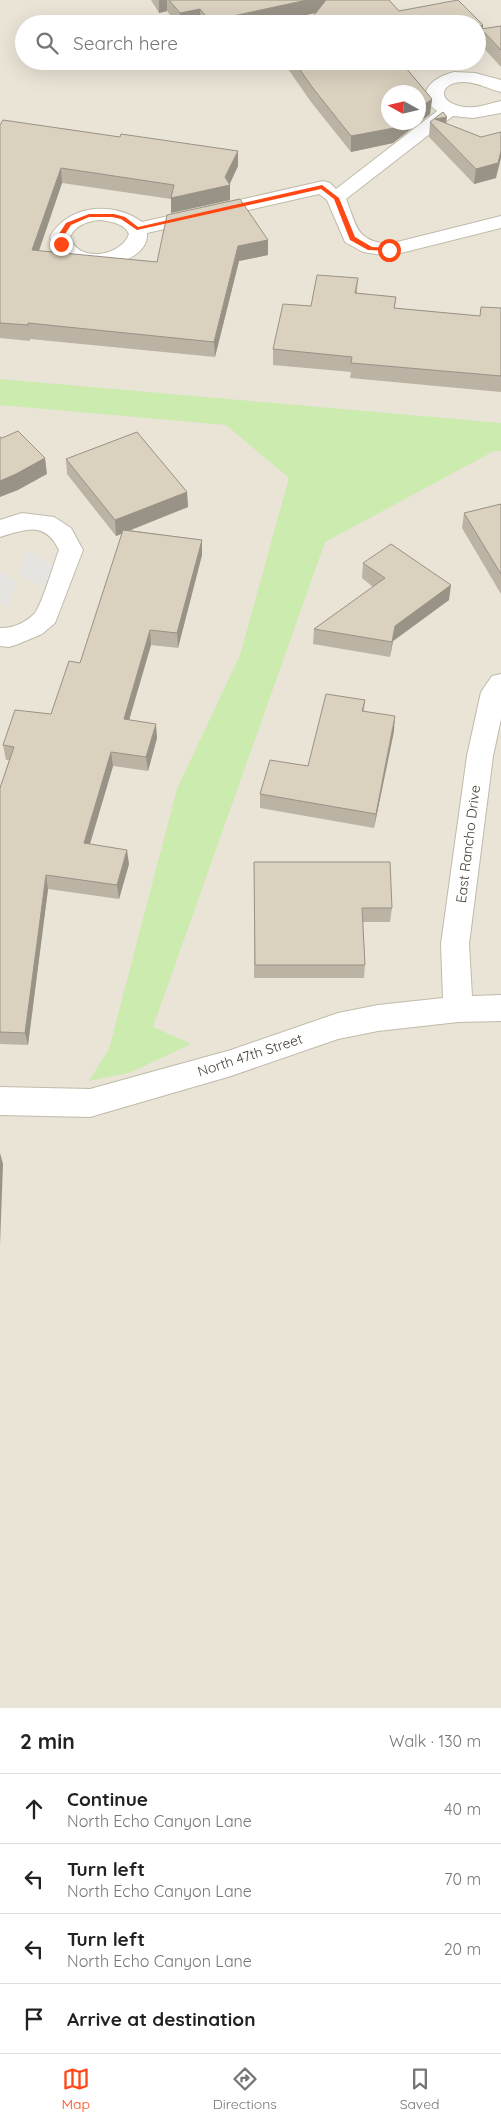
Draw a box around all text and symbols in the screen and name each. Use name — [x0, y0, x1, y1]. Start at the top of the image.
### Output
search box — [15, 15, 486, 70]
icon: search — [33, 29, 61, 57]
text: Search here — [73, 31, 178, 55]
north arrow — [381, 85, 426, 130]
route end — [50, 233, 73, 256]
route start — [378, 239, 401, 262]
street label: East Rancho Drive — [452, 784, 484, 904]
street label: North 47th Street — [195, 1029, 305, 1080]
text: 2 min — [20, 1728, 75, 1754]
text: Walk · 130 m — [389, 1731, 481, 1751]
text: Continue — [67, 1787, 148, 1811]
icon: ahead — [20, 1795, 48, 1823]
text: 40 m — [444, 1799, 481, 1819]
text: North Echo Canyon Lane — [67, 1811, 252, 1831]
text: Turn left — [67, 1857, 145, 1881]
icon: left — [20, 1865, 48, 1893]
text: 70 m — [444, 1869, 481, 1889]
text: North Echo Canyon Lane — [67, 1881, 252, 1901]
text: Turn left — [67, 1927, 145, 1951]
icon: left — [20, 1935, 48, 1963]
text: 20 m — [444, 1939, 481, 1959]
text: North Echo Canyon Lane — [67, 1951, 252, 1971]
icon: arrive — [20, 2005, 48, 2033]
text: Arrive at destination — [67, 2007, 256, 2031]
tab: Map — [61, 2065, 90, 2113]
tab: Directions — [213, 2065, 277, 2113]
tab: Saved — [400, 2065, 440, 2113]

